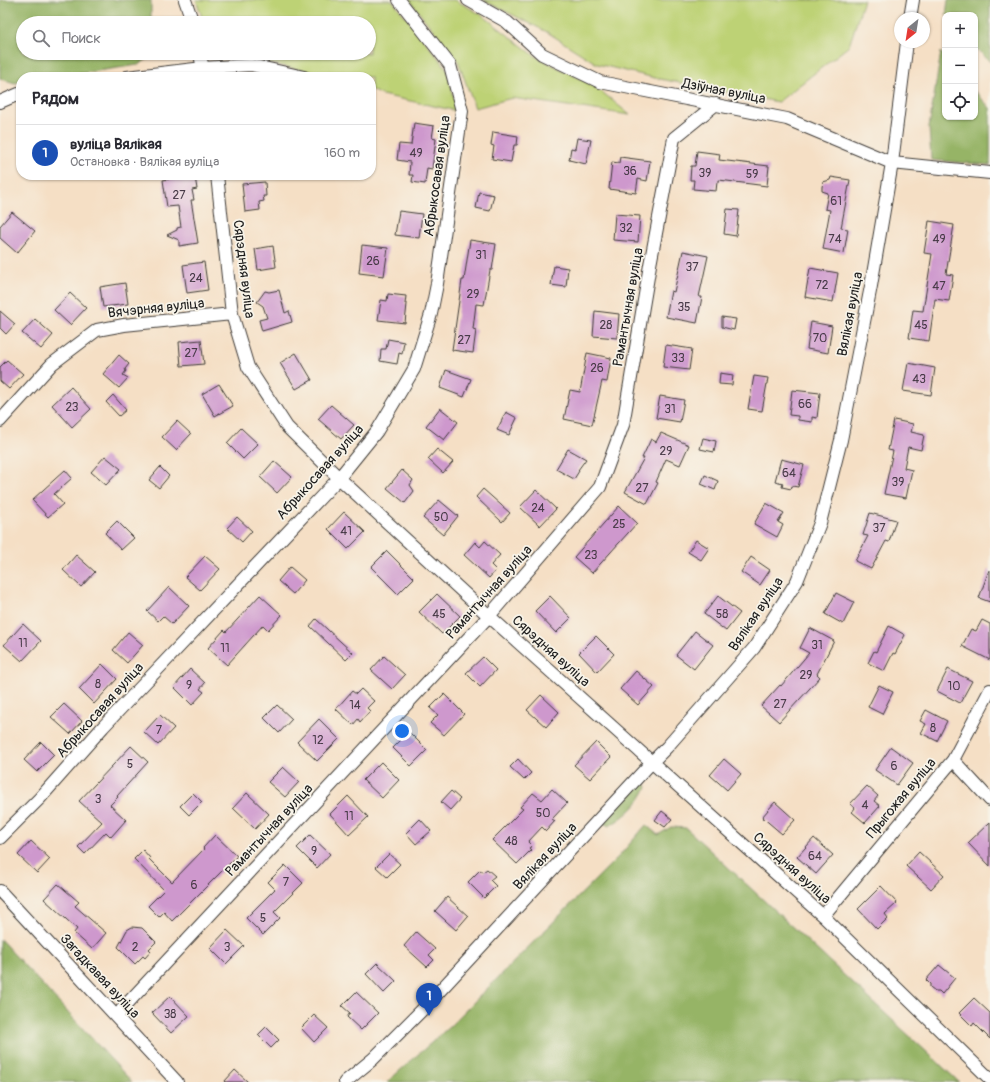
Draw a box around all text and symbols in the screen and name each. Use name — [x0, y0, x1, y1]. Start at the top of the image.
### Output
north arrow — [894, 12, 930, 48]
map controls — [942, 12, 978, 120]
button: + — [942, 12, 978, 48]
search box — [16, 16, 376, 60]
icon: search — [30, 27, 52, 49]
text: Поиск — [62, 29, 101, 48]
button: − — [942, 48, 978, 84]
street label: Дзіўная вуліца — [680, 74, 767, 107]
button: locate — [942, 84, 978, 120]
text: Рядом — [32, 88, 79, 109]
street label: Абрыкосавая вуліца — [420, 114, 454, 238]
text: вуліца Вялікая — [70, 135, 162, 154]
text: 1 — [42, 145, 48, 161]
text: 160 m — [324, 145, 360, 161]
house number: 49 — [409, 146, 423, 161]
text: Остановка · Вялікая вуліца — [70, 154, 219, 170]
house number: 36 — [623, 164, 637, 179]
house number: 39 — [699, 166, 711, 181]
house number: 59 — [746, 167, 758, 182]
house number: 27 — [172, 188, 186, 203]
house number: 61 — [830, 194, 842, 209]
street label: Сярэдняя вуліца — [230, 219, 258, 319]
house number: 32 — [619, 221, 633, 236]
house number: 74 — [828, 232, 842, 247]
house number: 49 — [932, 232, 946, 247]
street label: Рамантычная вуліца — [609, 246, 647, 368]
house number: 31 — [475, 248, 487, 263]
house number: 26 — [366, 254, 380, 269]
house number: 37 — [685, 260, 699, 275]
street label: Вялікая вуліца — [833, 270, 867, 358]
house number: 24 — [189, 271, 203, 286]
house number: 72 — [815, 278, 829, 293]
house number: 47 — [932, 279, 946, 294]
house number: 29 — [467, 287, 479, 302]
street label: Вячэрняя вуліца — [107, 294, 205, 322]
house number: 35 — [677, 300, 691, 315]
house number: 28 — [600, 318, 612, 333]
house number: 45 — [914, 318, 928, 333]
house number: 70 — [813, 331, 827, 346]
house number: 27 — [457, 333, 471, 348]
house number: 27 — [184, 346, 198, 361]
house number: 33 — [671, 351, 685, 366]
house number: 26 — [590, 361, 604, 376]
house number: 43 — [912, 372, 926, 387]
house number: 66 — [798, 397, 812, 412]
house number: 23 — [65, 400, 79, 415]
house number: 31 — [664, 402, 676, 417]
street label: Абрыкосавая вуліца — [273, 421, 367, 523]
house number: 29 — [660, 444, 672, 459]
house number: 64 — [782, 466, 796, 481]
house number: 39 — [892, 475, 904, 490]
house number: 27 — [635, 481, 649, 496]
house number: 24 — [531, 501, 545, 516]
house number: 50 — [434, 510, 448, 525]
house number: 25 — [612, 517, 626, 532]
house number: 37 — [872, 521, 886, 536]
house number: 41 — [340, 524, 352, 539]
street label: Рамантычная вуліца — [442, 542, 536, 642]
house number: 23 — [584, 548, 598, 563]
street label: Вялікая вуліца — [725, 574, 787, 654]
house number: 45 — [432, 607, 446, 622]
house number: 58 — [716, 607, 728, 622]
street label: Сярэдняя вуліца — [509, 612, 593, 690]
house number: 11 — [18, 636, 28, 651]
house number: 31 — [811, 638, 823, 653]
house number: 11 — [220, 641, 230, 656]
street label: Абрыкосавая вуліца — [53, 659, 147, 761]
house number: 29 — [800, 668, 812, 683]
house number: 8 — [95, 677, 101, 692]
house number: 9 — [186, 678, 192, 693]
house number: 10 — [948, 679, 960, 694]
house number: 27 — [773, 697, 787, 712]
house number: 14 — [349, 698, 361, 713]
your location — [392, 721, 412, 741]
house number: 8 — [930, 721, 936, 736]
house number: 7 — [156, 723, 163, 738]
house number: 12 — [312, 733, 324, 748]
street label: Прыгожая вуліца — [863, 754, 939, 842]
house number: 5 — [127, 757, 133, 772]
house number: 6 — [891, 759, 898, 774]
street label: Рамантычная вуліца — [222, 780, 316, 880]
house number: 3 — [95, 792, 102, 807]
house number: 4 — [862, 798, 869, 813]
house number: 50 — [536, 806, 550, 821]
house number: 11 — [344, 809, 354, 824]
street label: Вялікая вуліца — [510, 819, 580, 893]
street label: Сярэдняя вуліца — [750, 829, 834, 907]
house number: 48 — [504, 834, 518, 849]
house number: 9 — [311, 844, 317, 859]
house number: 64 — [808, 849, 822, 864]
house number: 7 — [283, 875, 290, 890]
house number: 6 — [191, 878, 198, 893]
house number: 5 — [260, 911, 266, 926]
street label: Загадкавая вуліца — [56, 930, 144, 1022]
house number: 2 — [132, 940, 139, 955]
house number: 3 — [224, 940, 231, 955]
pin: 1 — [416, 983, 442, 1016]
house number: 38 — [164, 1007, 176, 1022]

